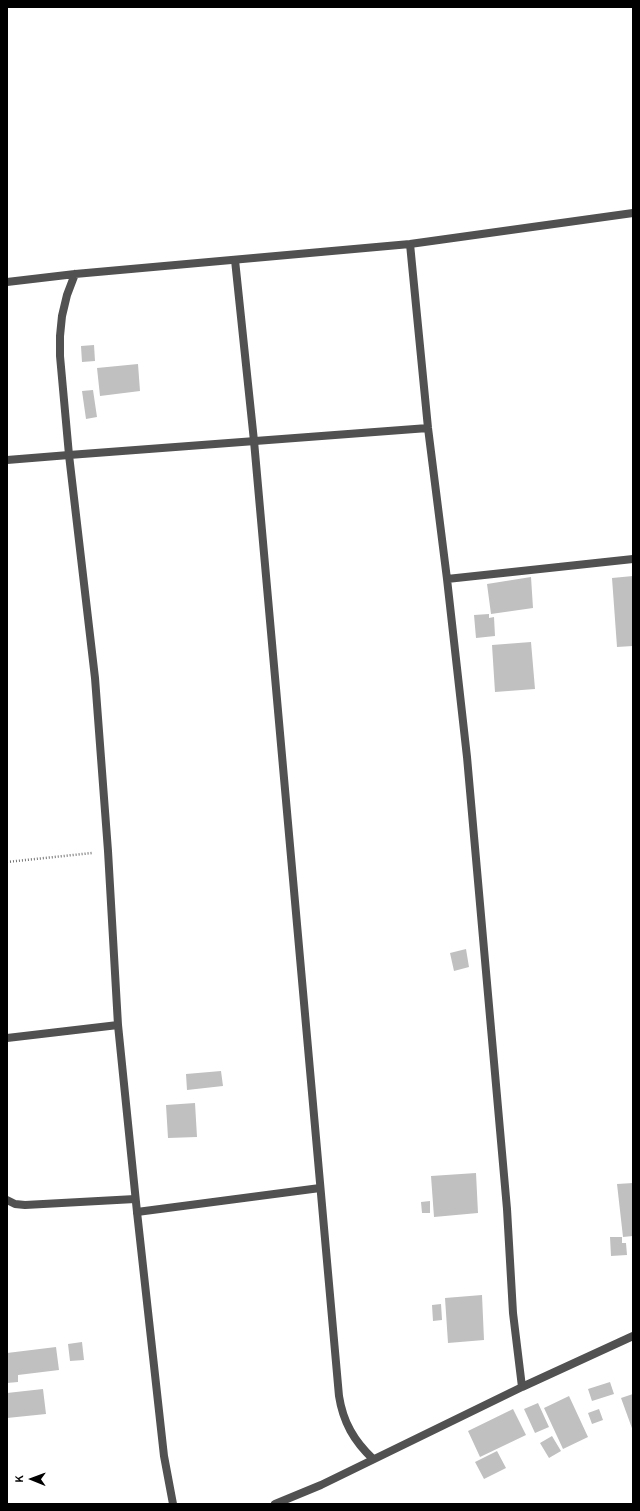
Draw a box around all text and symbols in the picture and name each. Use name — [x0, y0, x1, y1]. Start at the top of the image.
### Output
north arrow — [12, 1459, 52, 1499]
text: K — [13, 1475, 27, 1483]

